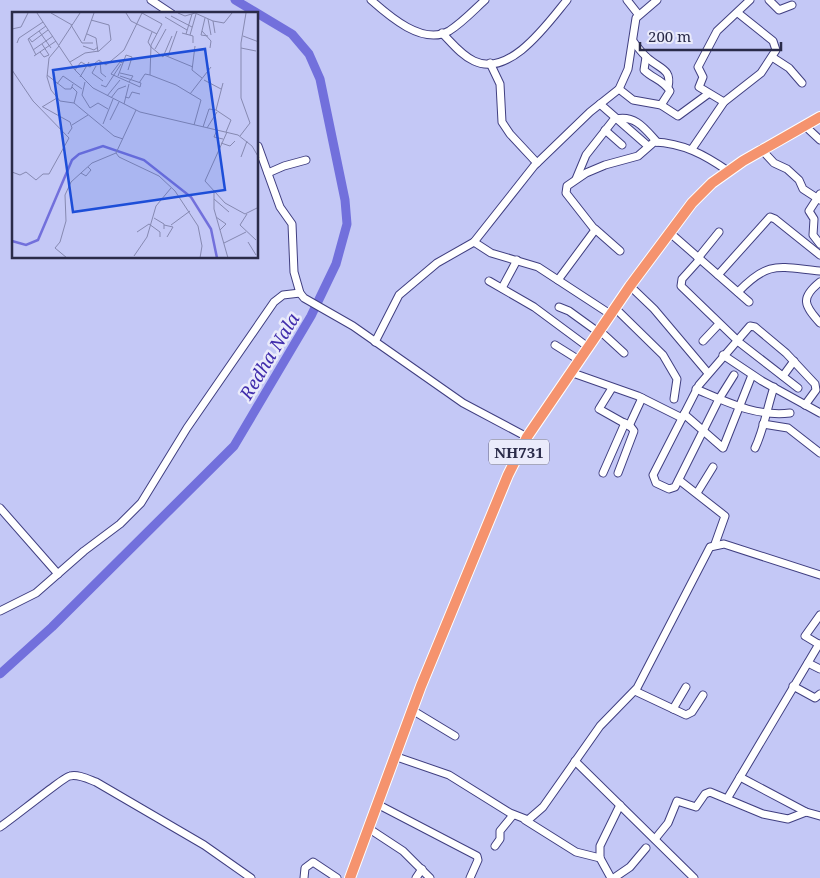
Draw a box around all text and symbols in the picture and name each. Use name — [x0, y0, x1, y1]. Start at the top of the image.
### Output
inset map — [12, 12, 259, 259]
scale bar — [640, 20, 781, 52]
text: 200 m — [648, 26, 691, 46]
water label: Redha Nala — [233, 308, 305, 405]
road number: NH731 — [489, 440, 549, 464]

